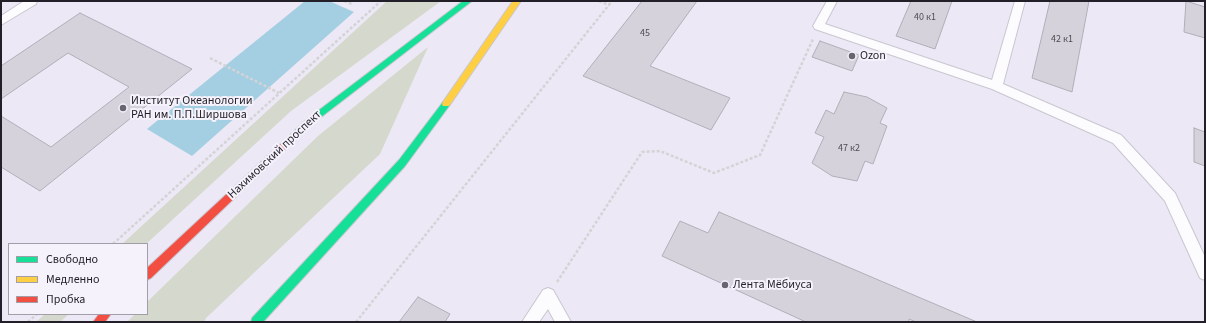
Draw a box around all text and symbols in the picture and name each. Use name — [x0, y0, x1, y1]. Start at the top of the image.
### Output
house number: 40 к1 — [914, 12, 936, 24]
house number: 45 — [640, 28, 650, 40]
house number: 42 к1 — [1051, 34, 1073, 46]
place label: Ozon — [860, 49, 886, 63]
marker: Ozon — [847, 51, 857, 61]
place label: Институт Океанологии РАН им. П.П.Ширшова — [131, 94, 252, 122]
marker: Институт Океанологии РАН им. П.П.Ширшова — [118, 103, 128, 113]
street label: Нахимовский проспект — [225, 108, 325, 202]
house number: 47 к2 — [838, 143, 860, 155]
legend — [8, 243, 148, 315]
text: Свободно — [46, 251, 98, 268]
text: Медленно — [46, 271, 100, 288]
place label: Лента Мёбиуса — [733, 278, 812, 292]
marker: Лента Мёбиуса — [720, 280, 730, 290]
text: Пробка — [46, 291, 85, 308]

